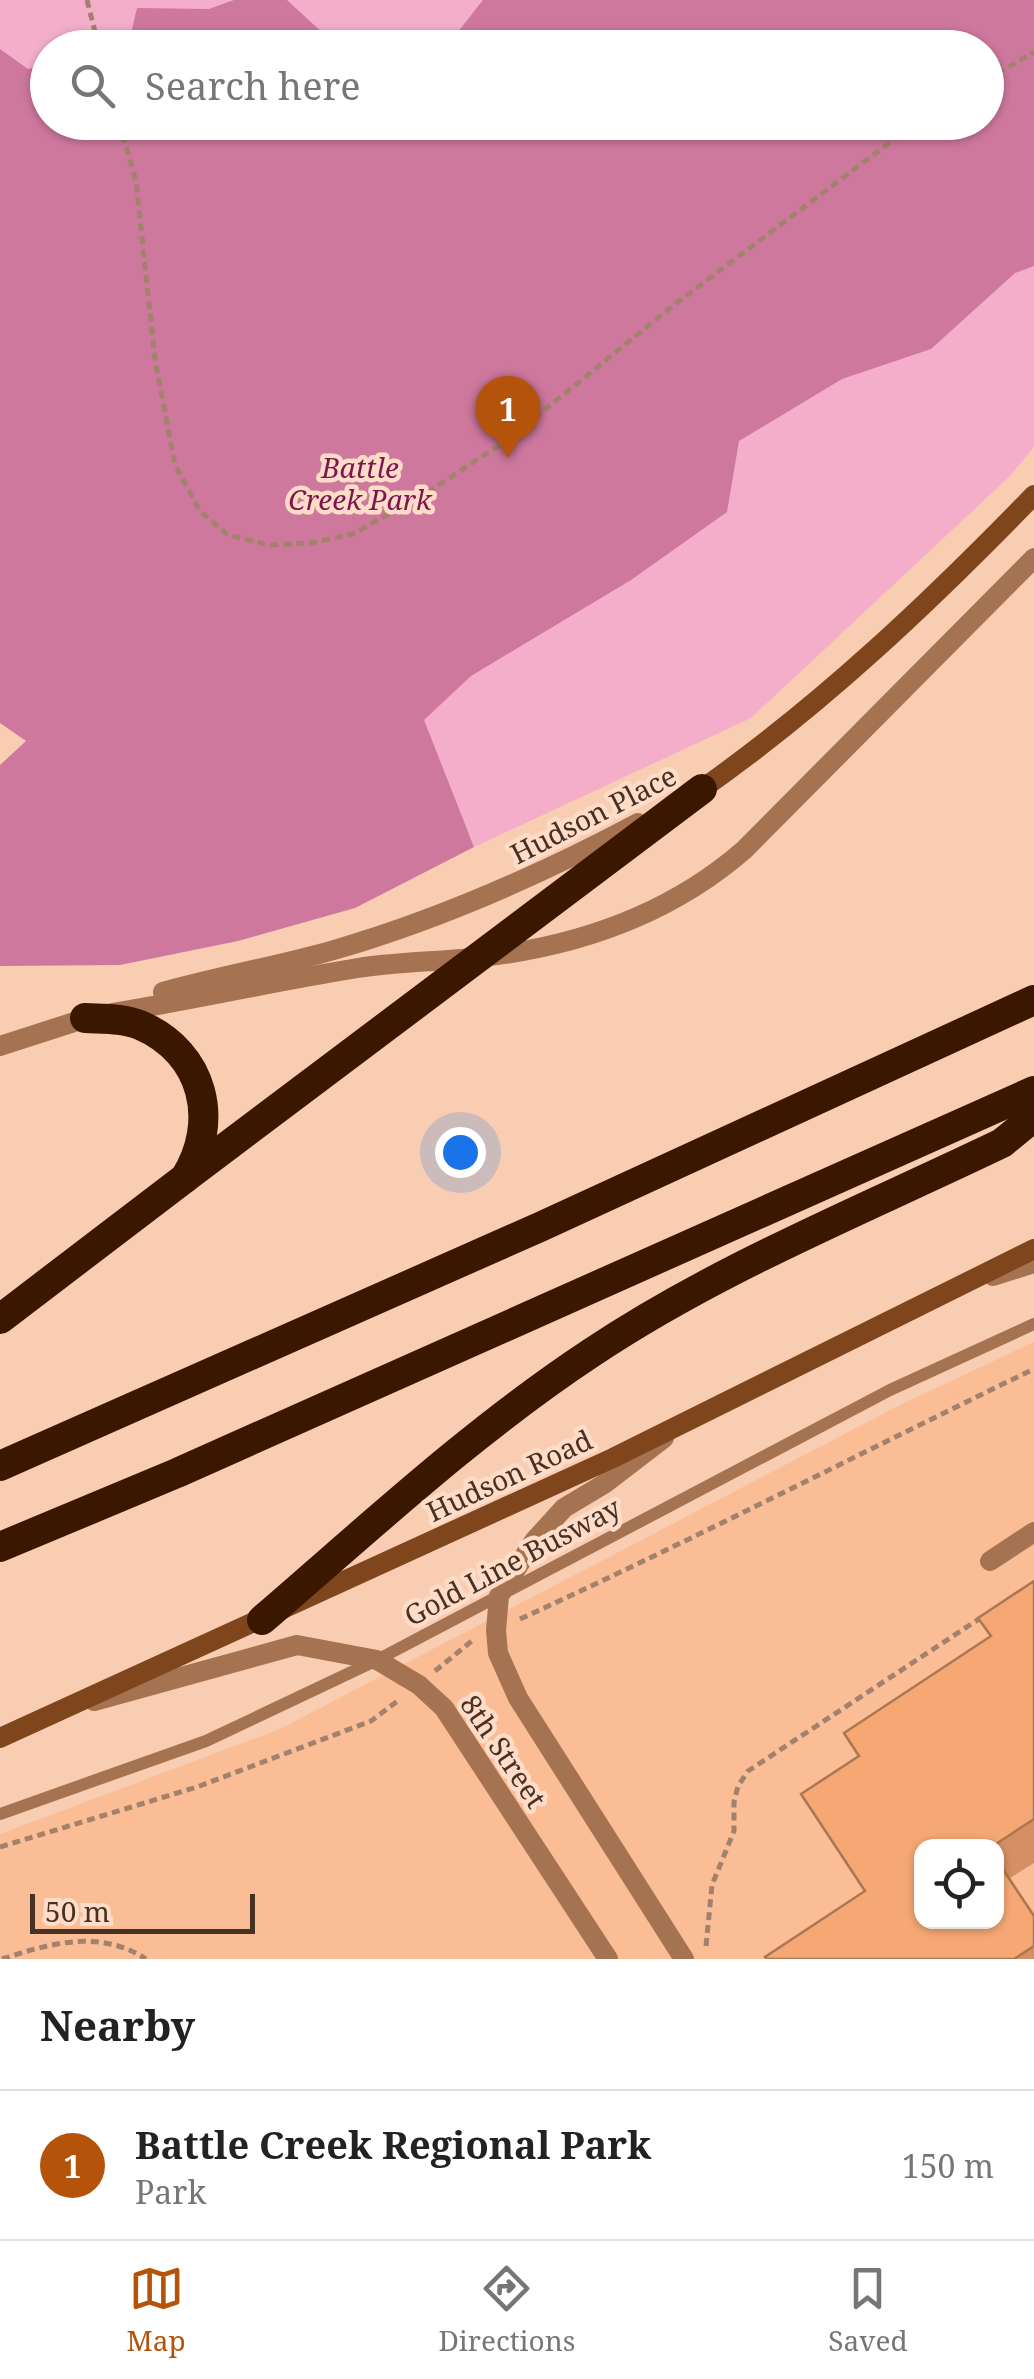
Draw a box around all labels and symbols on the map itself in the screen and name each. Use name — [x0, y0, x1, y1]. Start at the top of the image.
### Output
pin: 1 — [476, 376, 540, 458]
park label: Battle Creek Park — [288, 448, 433, 518]
street label: Hudson Place — [504, 756, 682, 872]
your location — [435, 1127, 486, 1178]
street label: Hudson Road — [420, 1420, 598, 1530]
street label: Gold Line Busway — [397, 1488, 627, 1634]
street label: 8th Street — [452, 1687, 556, 1815]
scale bar — [30, 1889, 255, 1934]

